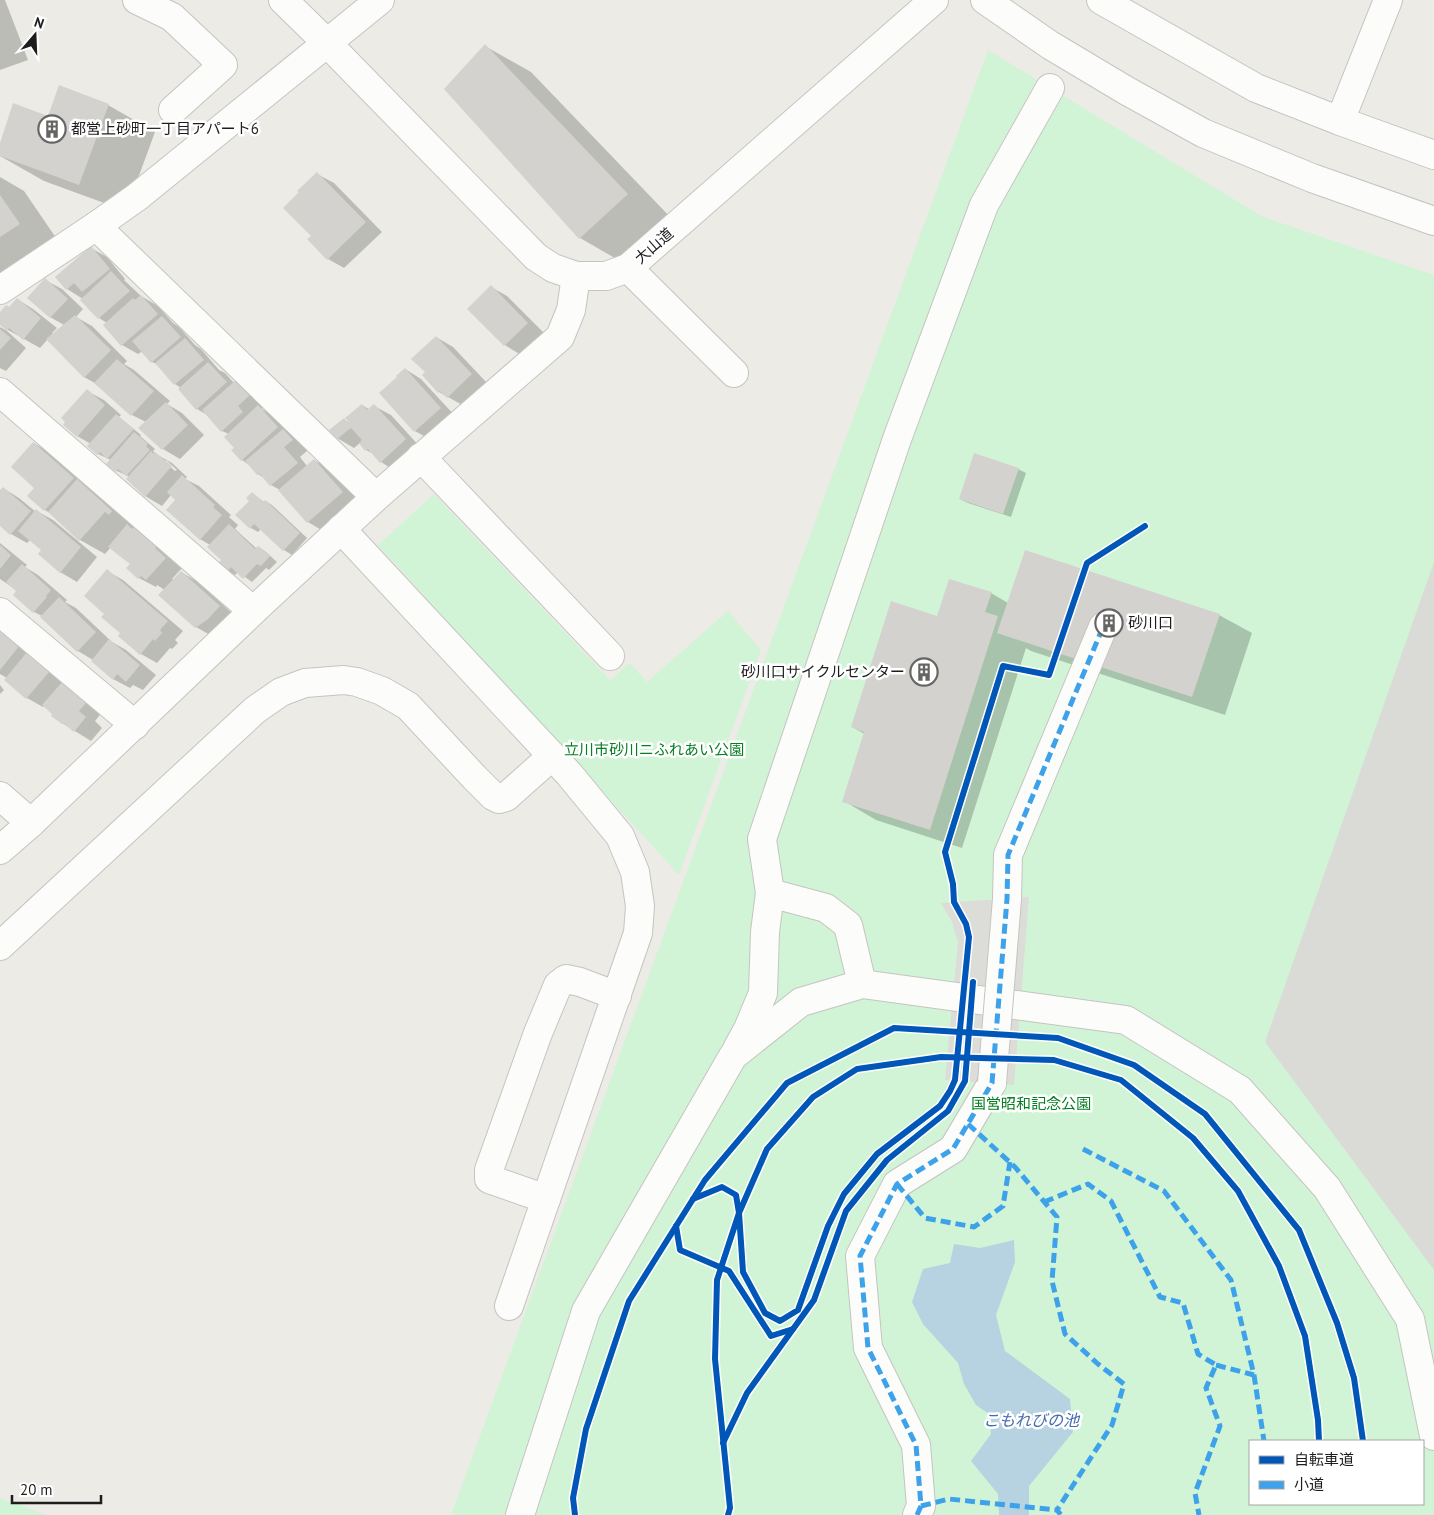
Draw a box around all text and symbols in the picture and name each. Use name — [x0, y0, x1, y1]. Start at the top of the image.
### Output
north arrow — [10, 10, 60, 60]
text: N — [32, 13, 47, 33]
building icon: 都営上砂町一丁目アパート6 — [37, 114, 67, 144]
place label: 都営上砂町一丁目アパート6 — [71, 119, 259, 138]
street label: 大山道 — [630, 224, 677, 268]
building icon: 砂川口 — [1094, 608, 1124, 638]
place label: 砂川口 — [1128, 613, 1173, 632]
building icon: 砂川口サイクルセンター — [909, 657, 939, 687]
place label: 砂川口サイクルセンター — [741, 662, 905, 681]
park label: 立川市砂川ニふれあい公園 — [564, 740, 744, 759]
park label: 国営昭和記念公園 — [971, 1094, 1091, 1113]
water label: こもれびの池 — [983, 1410, 1081, 1430]
legend — [1249, 1440, 1424, 1505]
text: 自転車道 — [1294, 1450, 1354, 1469]
scale bar — [12, 1472, 101, 1504]
text: 小道 — [1294, 1475, 1324, 1494]
text: 20 m — [20, 1480, 53, 1499]

